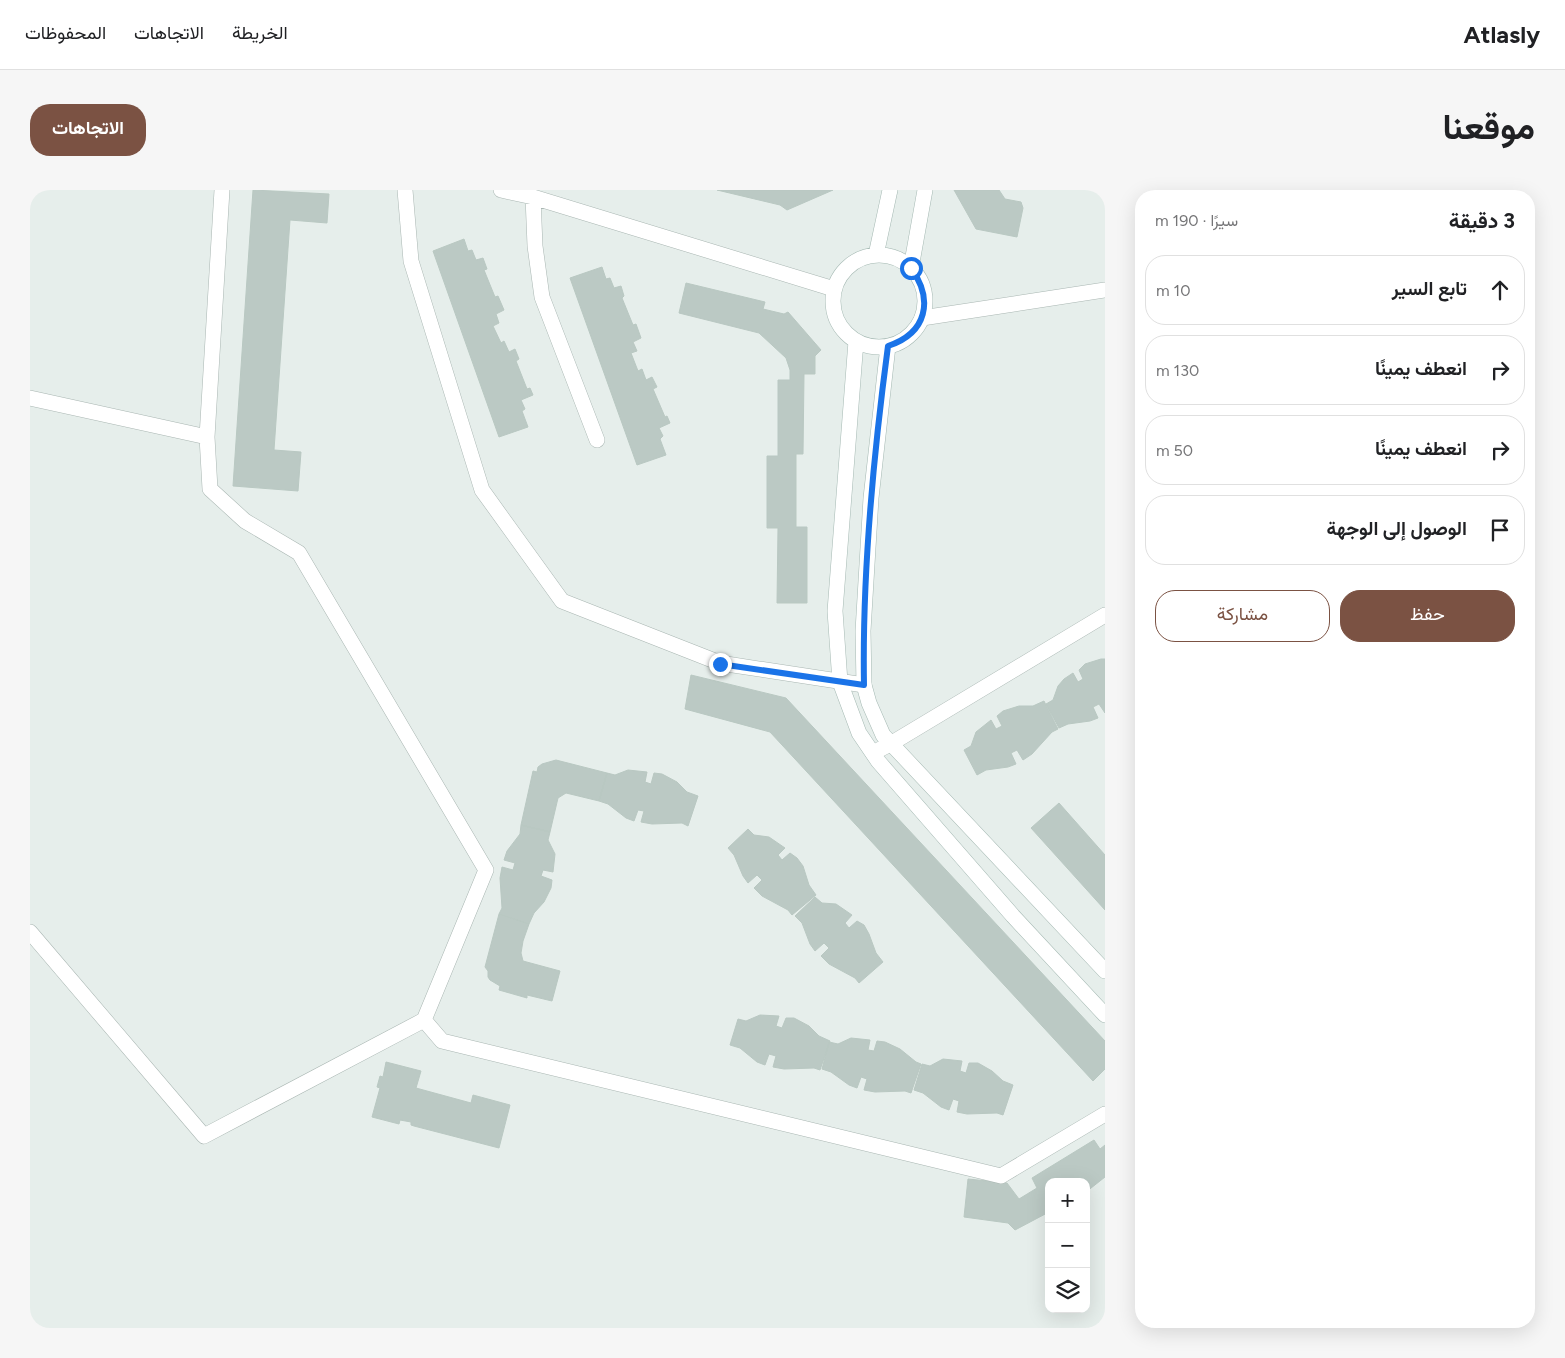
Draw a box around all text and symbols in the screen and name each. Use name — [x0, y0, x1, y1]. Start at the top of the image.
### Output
text: Atlasly — [1464, 20, 1540, 49]
text: المحفوظات — [25, 22, 106, 44]
text: الاتجاهات — [134, 22, 204, 44]
text: الخريطة — [232, 22, 288, 44]
button: الاتجاهات — [30, 104, 146, 156]
text: موقعنا — [1442, 106, 1535, 148]
text: 3 دقيقة — [1449, 208, 1515, 233]
text: سيرًا · 190 m — [1155, 211, 1238, 230]
route start — [900, 257, 923, 280]
icon: ahead — [1486, 276, 1514, 304]
text: تابع السير — [1392, 277, 1467, 300]
text: 10 m — [1156, 281, 1190, 300]
icon: right — [1486, 356, 1514, 384]
text: انعطف يمينًا — [1375, 357, 1467, 380]
text: 130 m — [1156, 361, 1199, 380]
icon: right — [1486, 436, 1514, 464]
text: انعطف يمينًا — [1375, 437, 1467, 460]
text: 50 m — [1156, 441, 1193, 460]
icon: arrive — [1486, 516, 1514, 544]
text: الوصول إلى الوجهة — [1327, 517, 1467, 540]
button: مشاركة — [1155, 590, 1330, 642]
button: حفظ — [1340, 590, 1515, 642]
route end — [709, 653, 732, 676]
map controls — [1045, 1178, 1090, 1313]
button: + — [1045, 1178, 1090, 1223]
button: − — [1045, 1223, 1090, 1268]
button: layers — [1045, 1268, 1090, 1313]

